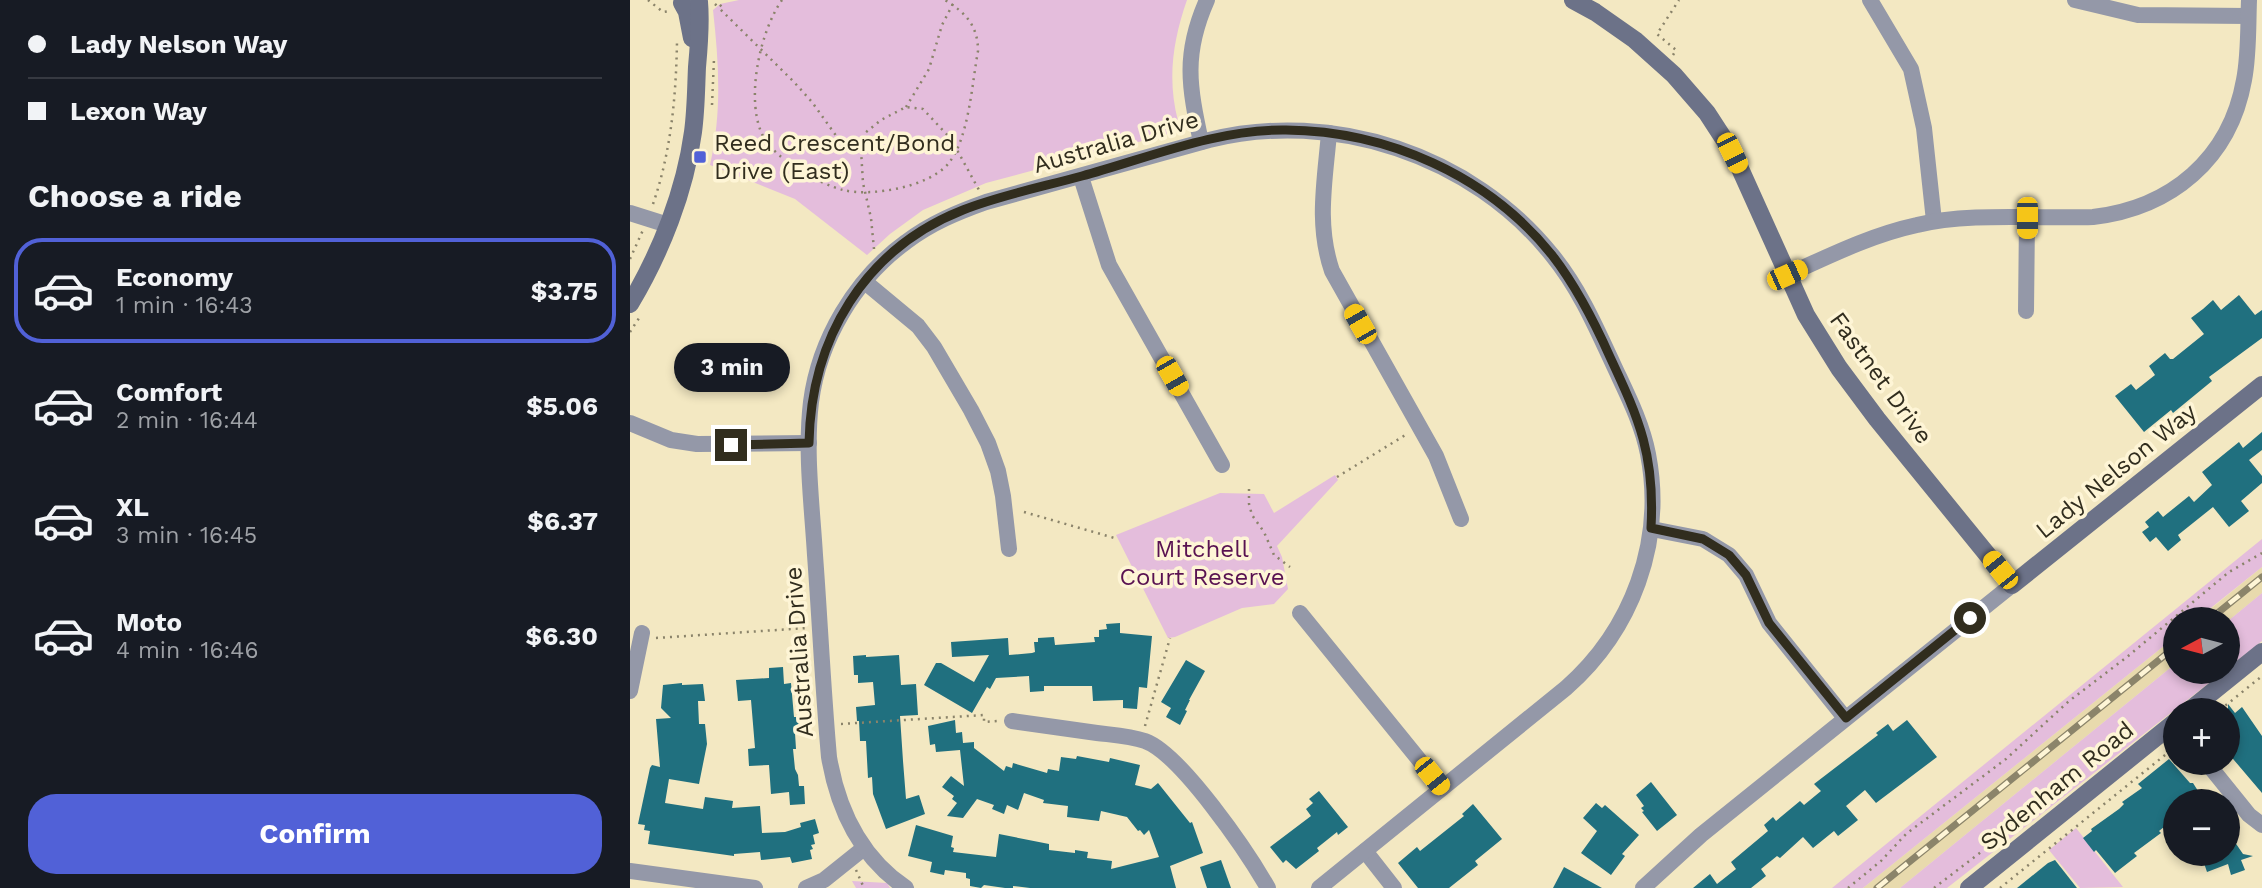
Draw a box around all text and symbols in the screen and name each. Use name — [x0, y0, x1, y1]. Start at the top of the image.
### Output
text: Lady Nelson Way — [70, 29, 287, 59]
text: Lexon Way — [70, 96, 207, 126]
street label: Australia Drive — [1030, 105, 1202, 179]
place label: Reed Crescent/Bond Drive (East) — [714, 129, 955, 185]
car — [1714, 130, 1751, 176]
marker: Reed Crescent/Bond Drive (East) — [692, 149, 708, 165]
text: Choose a ride — [28, 177, 242, 215]
car — [2017, 197, 2038, 239]
car — [1764, 257, 1811, 293]
icon: car — [32, 259, 95, 322]
text: Economy — [116, 262, 233, 292]
text: $3.75 — [531, 276, 598, 306]
text: 1 min · 16:43 — [116, 292, 253, 319]
car — [1341, 301, 1380, 347]
street label: Fastnet Drive — [1824, 307, 1938, 449]
callout: 3 min — [673, 344, 789, 392]
car — [1153, 353, 1192, 399]
text: 3 min — [701, 354, 763, 381]
icon: car — [32, 374, 95, 437]
text: Comfort — [116, 377, 222, 407]
text: $5.06 — [526, 391, 598, 421]
street label: Lady Nelson Way — [2030, 397, 2202, 544]
text: 2 min · 16:44 — [116, 407, 258, 434]
route end — [715, 429, 747, 461]
icon: car — [32, 489, 95, 552]
text: XL — [116, 492, 149, 522]
text: $6.37 — [527, 506, 598, 536]
text: 3 min · 16:45 — [116, 522, 257, 549]
park label: Mitchell Court Reserve — [1120, 535, 1285, 591]
car — [1979, 547, 2022, 593]
street label: Australia Drive — [779, 566, 819, 738]
route start — [1954, 602, 1986, 634]
icon: car — [32, 604, 95, 667]
text: Moto — [116, 607, 182, 637]
north arrow — [2163, 607, 2240, 684]
map controls — [2163, 607, 2240, 866]
text: $6.30 — [526, 621, 598, 651]
text: 4 min · 16:46 — [116, 637, 258, 664]
button: + — [2163, 698, 2240, 775]
street label: Sydenham Road — [1975, 716, 2139, 856]
car — [1411, 753, 1454, 799]
button: − — [2163, 789, 2240, 866]
button: Confirm — [28, 794, 602, 874]

